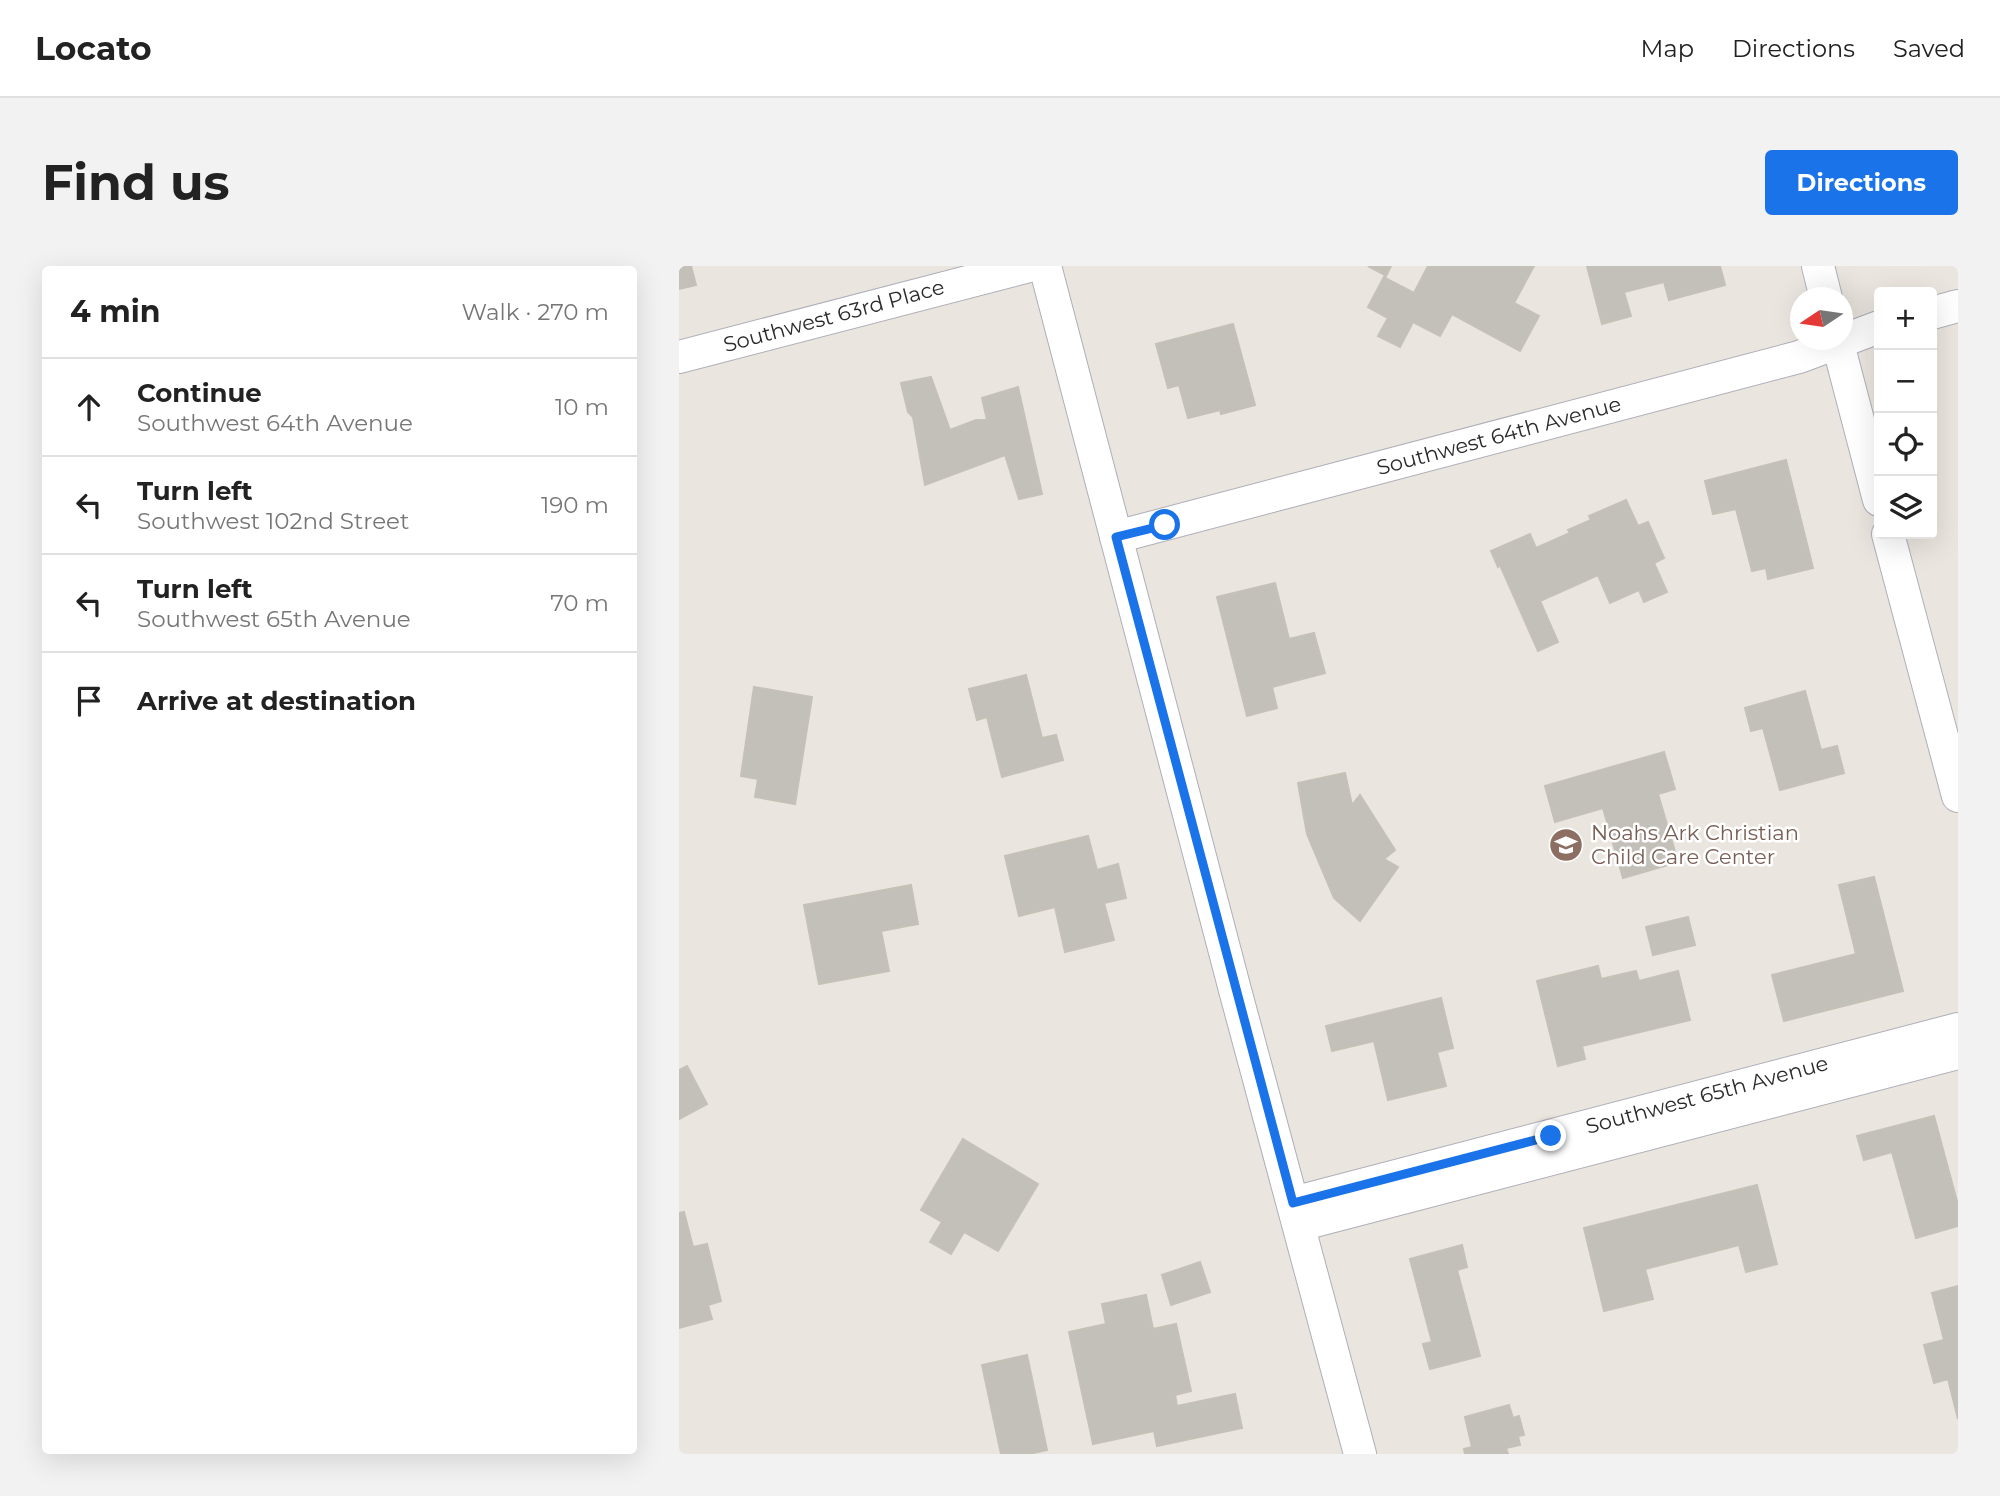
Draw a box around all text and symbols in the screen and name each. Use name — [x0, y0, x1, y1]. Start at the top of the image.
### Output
text: Locato — [35, 28, 152, 68]
text: Map — [1641, 34, 1694, 63]
text: Directions — [1732, 34, 1855, 63]
text: Saved — [1893, 34, 1965, 63]
button: Directions — [1765, 150, 1958, 215]
text: Find us — [42, 153, 230, 212]
street label: Southwest 63rd Place — [721, 274, 947, 357]
north arrow — [1790, 287, 1853, 350]
map controls — [1874, 287, 1937, 539]
button: + — [1874, 287, 1937, 350]
text: 4 min — [70, 293, 160, 330]
text: Walk · 270 m — [462, 298, 609, 326]
button: − — [1874, 350, 1937, 413]
text: Continue — [137, 377, 262, 409]
icon: ahead — [70, 388, 108, 426]
street label: Southwest 64th Avenue — [1374, 391, 1624, 480]
text: 10 m — [555, 393, 609, 421]
text: Southwest 64th Avenue — [137, 409, 413, 437]
button: locate — [1874, 413, 1937, 476]
text: Turn left — [137, 475, 253, 507]
button: layers — [1874, 476, 1937, 539]
icon: left — [70, 486, 108, 524]
text: 190 m — [541, 491, 609, 519]
text: Southwest 102nd Street — [137, 507, 409, 535]
route start — [1149, 509, 1180, 540]
text: Turn left — [137, 573, 253, 605]
icon: left — [70, 584, 108, 622]
text: 70 m — [550, 589, 609, 617]
text: Southwest 65th Avenue — [137, 605, 411, 633]
icon: arrive — [70, 682, 108, 720]
text: Arrive at destination — [137, 685, 416, 717]
place label: Noahs Ark Christian Child Care Center — [1591, 820, 1799, 869]
school or university icon: Noahs Ark Christian Child Care Center — [1547, 826, 1585, 864]
street label: Southwest 65th Avenue — [1583, 1050, 1831, 1139]
route end — [1535, 1120, 1566, 1151]

